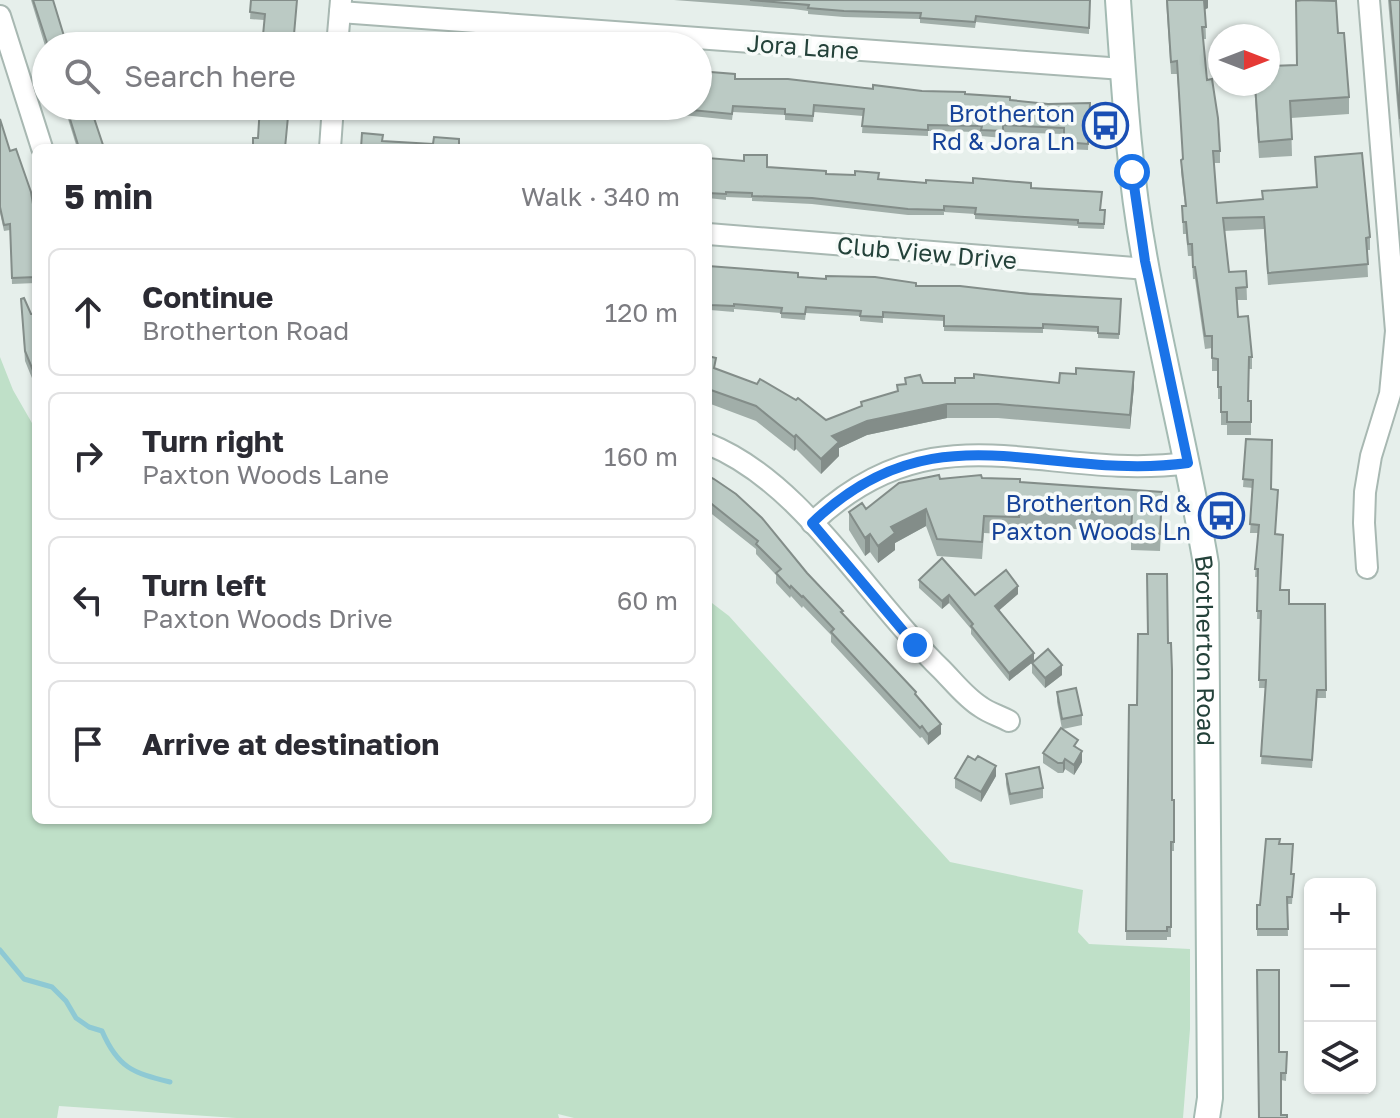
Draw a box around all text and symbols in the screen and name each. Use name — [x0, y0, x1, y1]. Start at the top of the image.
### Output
north arrow — [1208, 24, 1280, 96]
street label: Jora Lane — [746, 28, 860, 64]
search box — [32, 32, 712, 120]
icon: search — [60, 54, 104, 98]
text: Search here — [124, 58, 296, 94]
place label: Brotherton Rd & Jora Ln — [931, 98, 1075, 155]
bus stop icon: Brotherton Rd & Jora Ln — [1082, 102, 1130, 150]
route start — [1114, 154, 1150, 190]
text: 5 min — [64, 176, 153, 216]
text: Walk · 340 m — [521, 181, 680, 212]
street label: Club View Drive — [836, 230, 1018, 274]
text: Continue — [142, 279, 273, 315]
icon: ahead — [66, 290, 110, 334]
text: 120 m — [605, 297, 678, 328]
text: Brotherton Road — [142, 315, 349, 346]
text: Turn right — [142, 423, 284, 459]
icon: right — [66, 434, 110, 478]
text: 160 m — [604, 441, 678, 472]
text: Paxton Woods Lane — [142, 459, 389, 490]
place label: Brotherton Rd & Paxton Woods Ln — [991, 488, 1191, 545]
bus stop icon: Brotherton Rd & Paxton Woods Ln — [1198, 492, 1246, 540]
street label: Brotherton Road — [1190, 552, 1222, 746]
text: Turn left — [142, 567, 267, 603]
icon: left — [66, 578, 110, 622]
text: 60 m — [617, 585, 678, 616]
text: Paxton Woods Drive — [142, 603, 393, 634]
route end — [897, 627, 933, 663]
icon: arrive — [66, 722, 110, 766]
text: Arrive at destination — [142, 726, 439, 762]
map controls — [1304, 878, 1376, 1094]
button: + — [1304, 878, 1376, 950]
button: − — [1304, 950, 1376, 1022]
button: layers — [1304, 1022, 1376, 1094]

